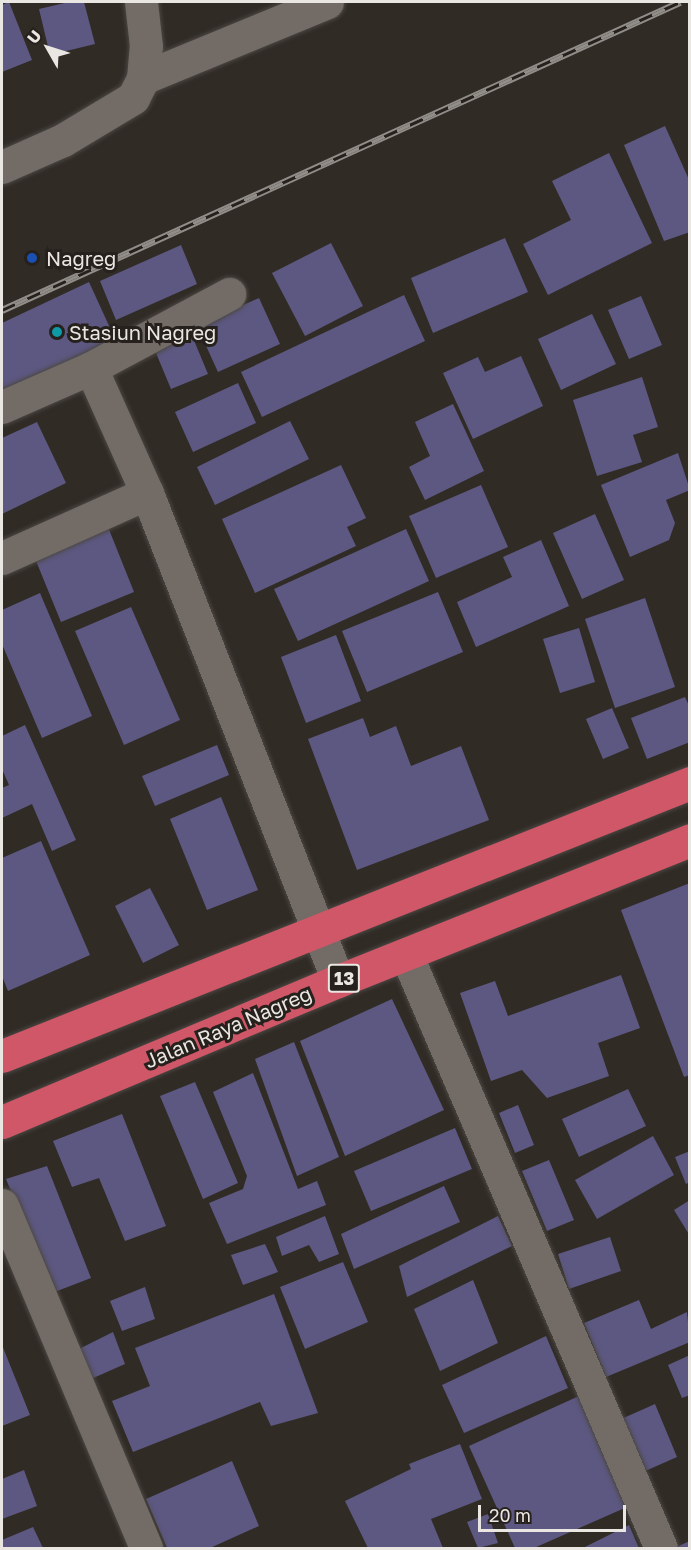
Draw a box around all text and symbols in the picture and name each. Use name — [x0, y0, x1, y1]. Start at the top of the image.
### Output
north arrow — [18, 18, 78, 78]
text: U — [23, 26, 45, 48]
place label: Nagreg — [46, 246, 116, 270]
marker: Nagreg — [23, 249, 41, 267]
place label: Stasiun Nagreg — [69, 320, 216, 344]
marker: Stasiun Nagreg — [50, 325, 64, 339]
road number: 13 — [328, 963, 360, 993]
street label: Jalan Raya Nagreg — [141, 981, 315, 1073]
scale bar — [481, 1493, 630, 1531]
text: 20 m — [489, 1504, 531, 1526]

